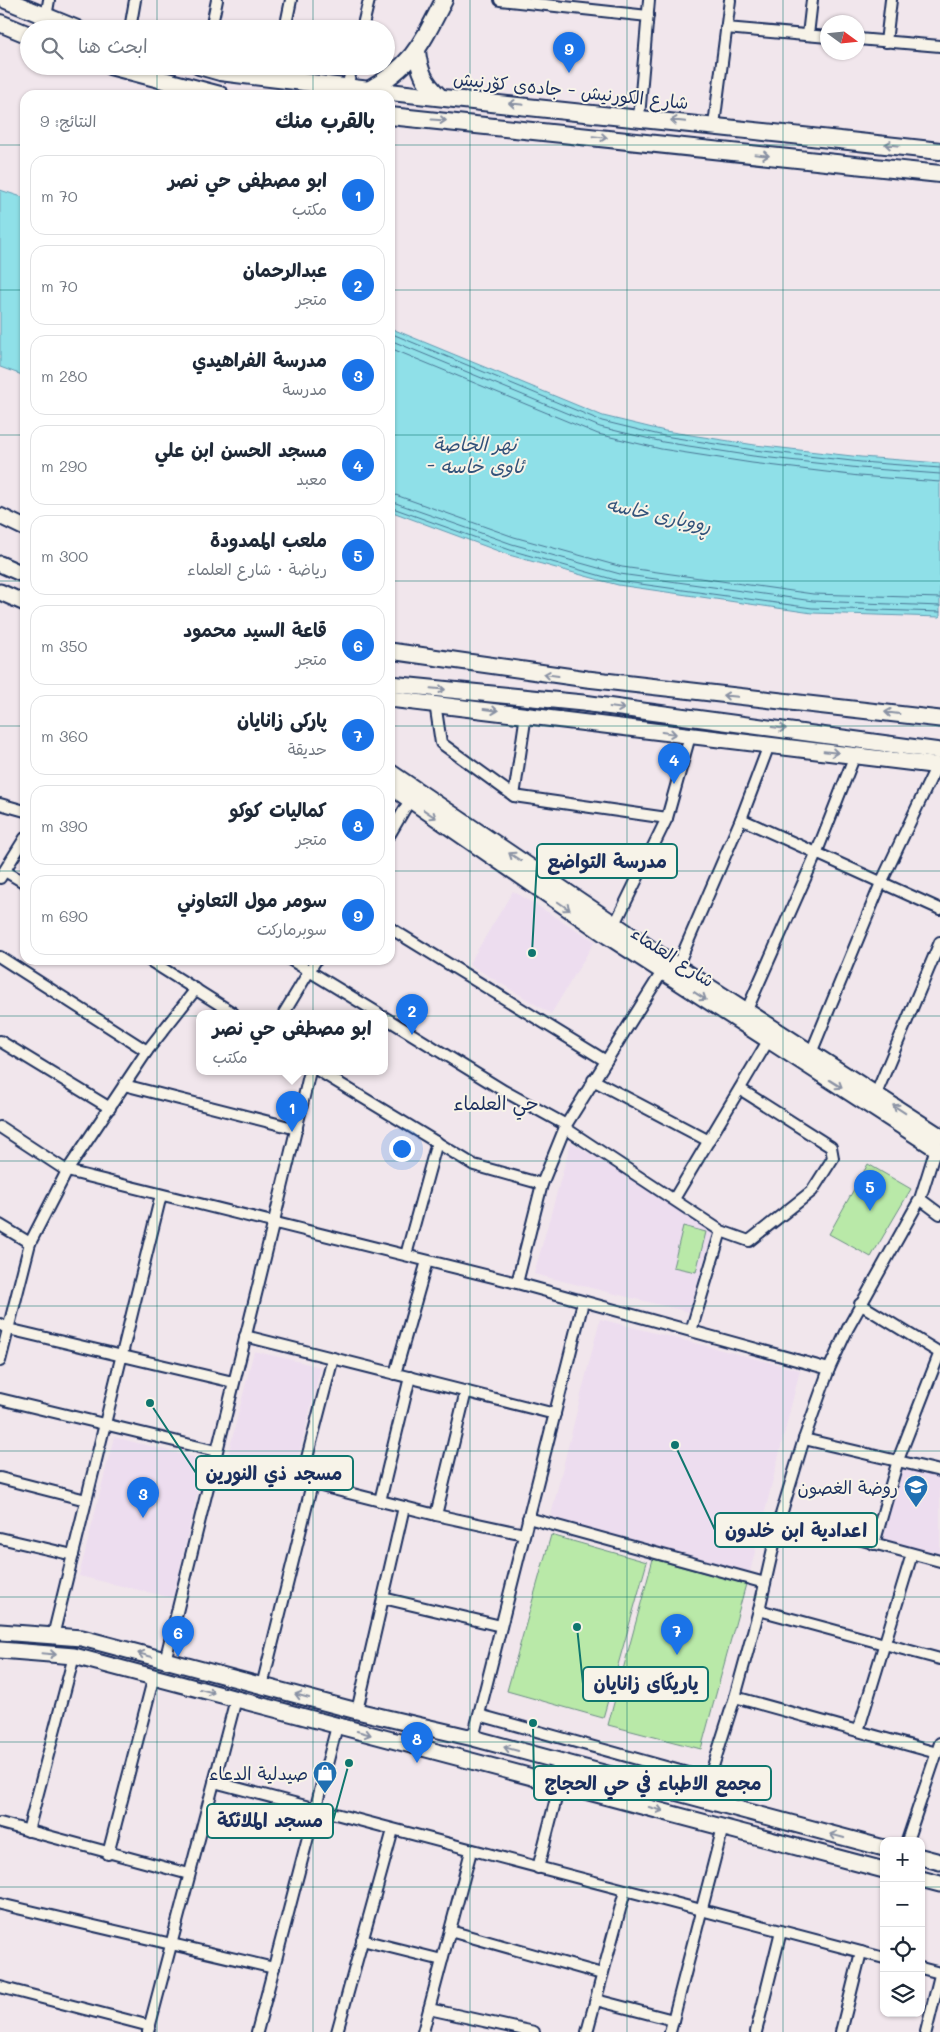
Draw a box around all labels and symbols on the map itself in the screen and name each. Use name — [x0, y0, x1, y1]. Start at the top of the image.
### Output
north arrow — [820, 15, 865, 60]
pin: 9 — [553, 32, 585, 73]
street label: شارع الكورنيش - جادەی کۆرنیش — [452, 66, 690, 115]
one-way arrow — [509, 99, 525, 109]
one-way arrow — [430, 115, 446, 124]
one-way arrow — [670, 116, 686, 126]
one-way arrow — [592, 132, 608, 142]
one-way arrow — [884, 140, 900, 150]
one-way arrow — [753, 150, 769, 159]
water label: نهر الخاصة - ئاوی خاسە — [426, 431, 526, 478]
water label: ڕووباری خاسە — [603, 491, 714, 542]
one-way arrow — [544, 669, 560, 679]
one-way arrow — [430, 684, 446, 694]
one-way arrow — [722, 691, 738, 701]
one-way arrow — [609, 703, 625, 713]
one-way arrow — [482, 705, 498, 715]
one-way arrow — [884, 708, 900, 718]
one-way arrow — [770, 723, 786, 733]
one-way arrow — [661, 728, 677, 738]
pin: 4 — [658, 743, 690, 784]
one-way arrow — [822, 747, 838, 757]
one-way arrow — [423, 809, 437, 819]
callout: مدرسة التواضع — [537, 844, 677, 878]
text: مدرسة التواضع — [547, 848, 667, 875]
one-way arrow — [508, 851, 522, 862]
one-way arrow — [557, 901, 571, 911]
street label: شارع العلماء — [626, 920, 719, 993]
one-way arrow — [692, 991, 706, 1001]
pin: 2 — [396, 994, 428, 1035]
one-way arrow — [828, 1080, 842, 1090]
district label: حي العلماء — [453, 1090, 539, 1120]
pin: 1 — [276, 1091, 308, 1132]
one-way arrow — [893, 1104, 907, 1114]
your location — [389, 1136, 415, 1162]
pin: 5 — [854, 1170, 886, 1211]
callout: مسجد ذي النورين — [196, 1456, 353, 1490]
text: مسجد ذي النورين — [206, 1460, 342, 1488]
school or university icon: روضة الغصون — [903, 1474, 929, 1508]
place label: روضة الغصون — [798, 1475, 898, 1499]
pin: 3 — [127, 1477, 159, 1518]
callout: اعدادية ابن خلدون — [715, 1513, 877, 1547]
text: اعدادية ابن خلدون — [725, 1517, 867, 1543]
pin: 7 — [661, 1614, 693, 1655]
pin: 6 — [162, 1616, 194, 1657]
one-way arrow — [40, 1650, 56, 1659]
one-way arrow — [137, 1650, 153, 1659]
callout: یاریگای زانایان — [583, 1667, 708, 1701]
text: یاریگای زانایان — [594, 1670, 699, 1695]
one-way arrow — [198, 1686, 214, 1696]
one-way arrow — [294, 1691, 310, 1701]
pin: 8 — [401, 1722, 433, 1763]
one-way arrow — [355, 1728, 371, 1738]
one-way arrow — [503, 1743, 519, 1753]
shop icon: صيدلية الدعاء — [312, 1760, 338, 1794]
place label: صيدلية الدعاء — [209, 1761, 308, 1785]
callout: مجمع الاطباء في حي الحجاج — [534, 1766, 771, 1800]
text: مجمع الاطباء في حي الحجاج — [544, 1770, 762, 1800]
callout: مسجد الملائكة — [207, 1804, 333, 1838]
one-way arrow — [648, 1805, 664, 1815]
text: مسجد الملائكة — [217, 1807, 323, 1832]
one-way arrow — [829, 1831, 845, 1840]

